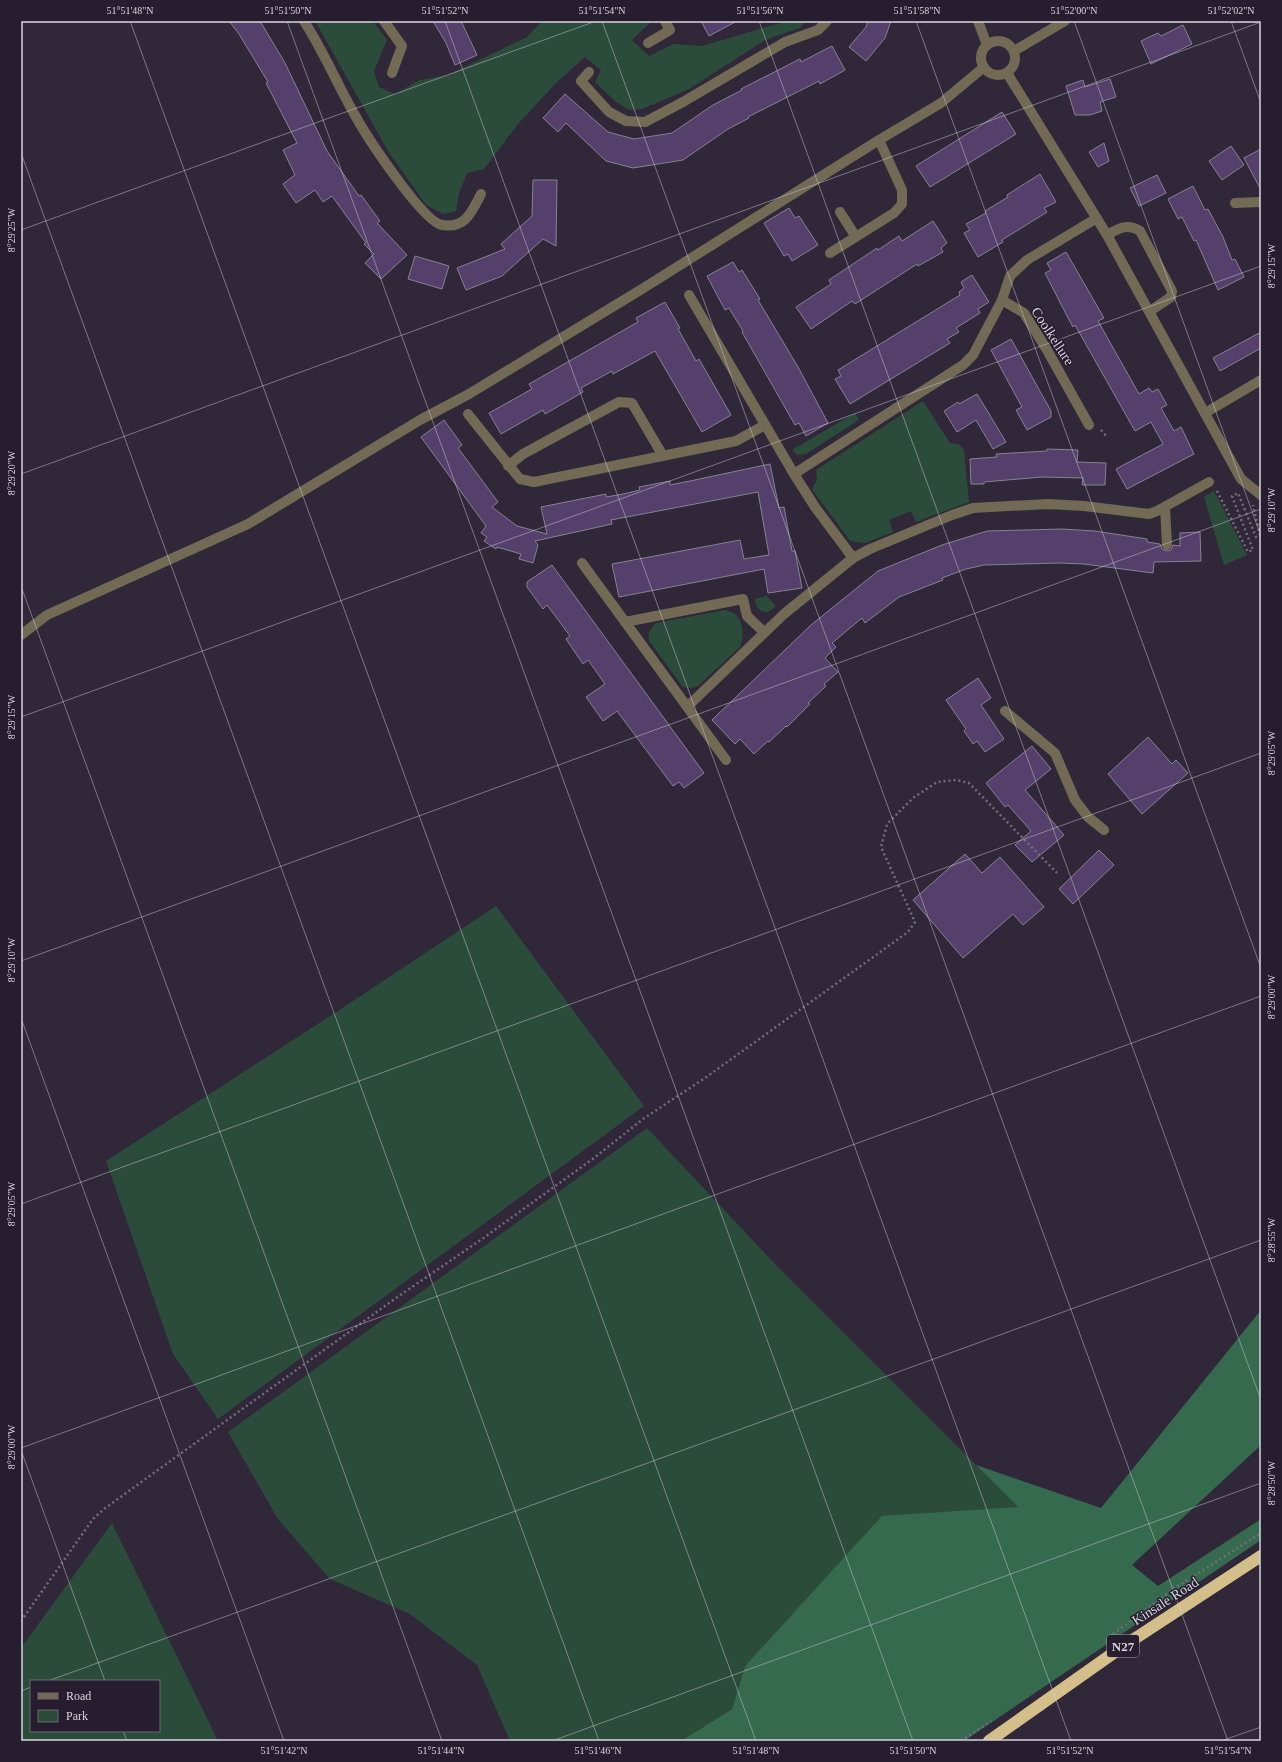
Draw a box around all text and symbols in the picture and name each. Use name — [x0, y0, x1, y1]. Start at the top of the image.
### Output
text: 51°51'48"N — [106, 5, 154, 16]
text: 51°51'50"N — [264, 5, 312, 16]
text: 51°51'52"N — [421, 5, 469, 16]
text: 51°51'54"N — [578, 5, 626, 16]
text: 51°51'56"N — [736, 5, 784, 16]
text: 51°51'58"N — [893, 5, 941, 16]
text: 51°52'00"N — [1050, 5, 1098, 16]
text: 51°52'02"N — [1207, 5, 1255, 16]
text: 8°29'25"W — [6, 207, 17, 252]
text: 8°29'15"W — [1266, 243, 1277, 288]
street label: Coolkellure — [1028, 304, 1077, 368]
text: 8°29'20"W — [6, 450, 17, 495]
text: 8°29'10"W — [1266, 487, 1277, 532]
text: 8°29'15"W — [6, 694, 17, 739]
text: 8°29'05"W — [1266, 730, 1277, 775]
text: 8°29'10"W — [6, 937, 17, 982]
text: 8°29'00"W — [1266, 974, 1277, 1019]
text: 8°29'05"W — [6, 1181, 17, 1226]
text: 8°28'55"W — [1266, 1217, 1277, 1262]
text: 8°29'00"W — [6, 1424, 17, 1469]
text: 8°28'50"W — [1266, 1460, 1277, 1505]
street label: Kinsale Road — [1129, 1574, 1201, 1628]
road number: N27 — [1107, 1635, 1139, 1657]
legend — [30, 1680, 160, 1732]
text: Road — [66, 1689, 91, 1703]
text: Park — [66, 1709, 88, 1723]
text: 51°51'42"N — [260, 1745, 308, 1756]
text: 51°51'44"N — [417, 1745, 465, 1756]
text: 51°51'46"N — [574, 1745, 622, 1756]
text: 51°51'48"N — [732, 1745, 780, 1756]
text: 51°51'50"N — [889, 1745, 937, 1756]
text: 51°51'52"N — [1046, 1745, 1094, 1756]
text: 51°51'54"N — [1204, 1745, 1252, 1756]

